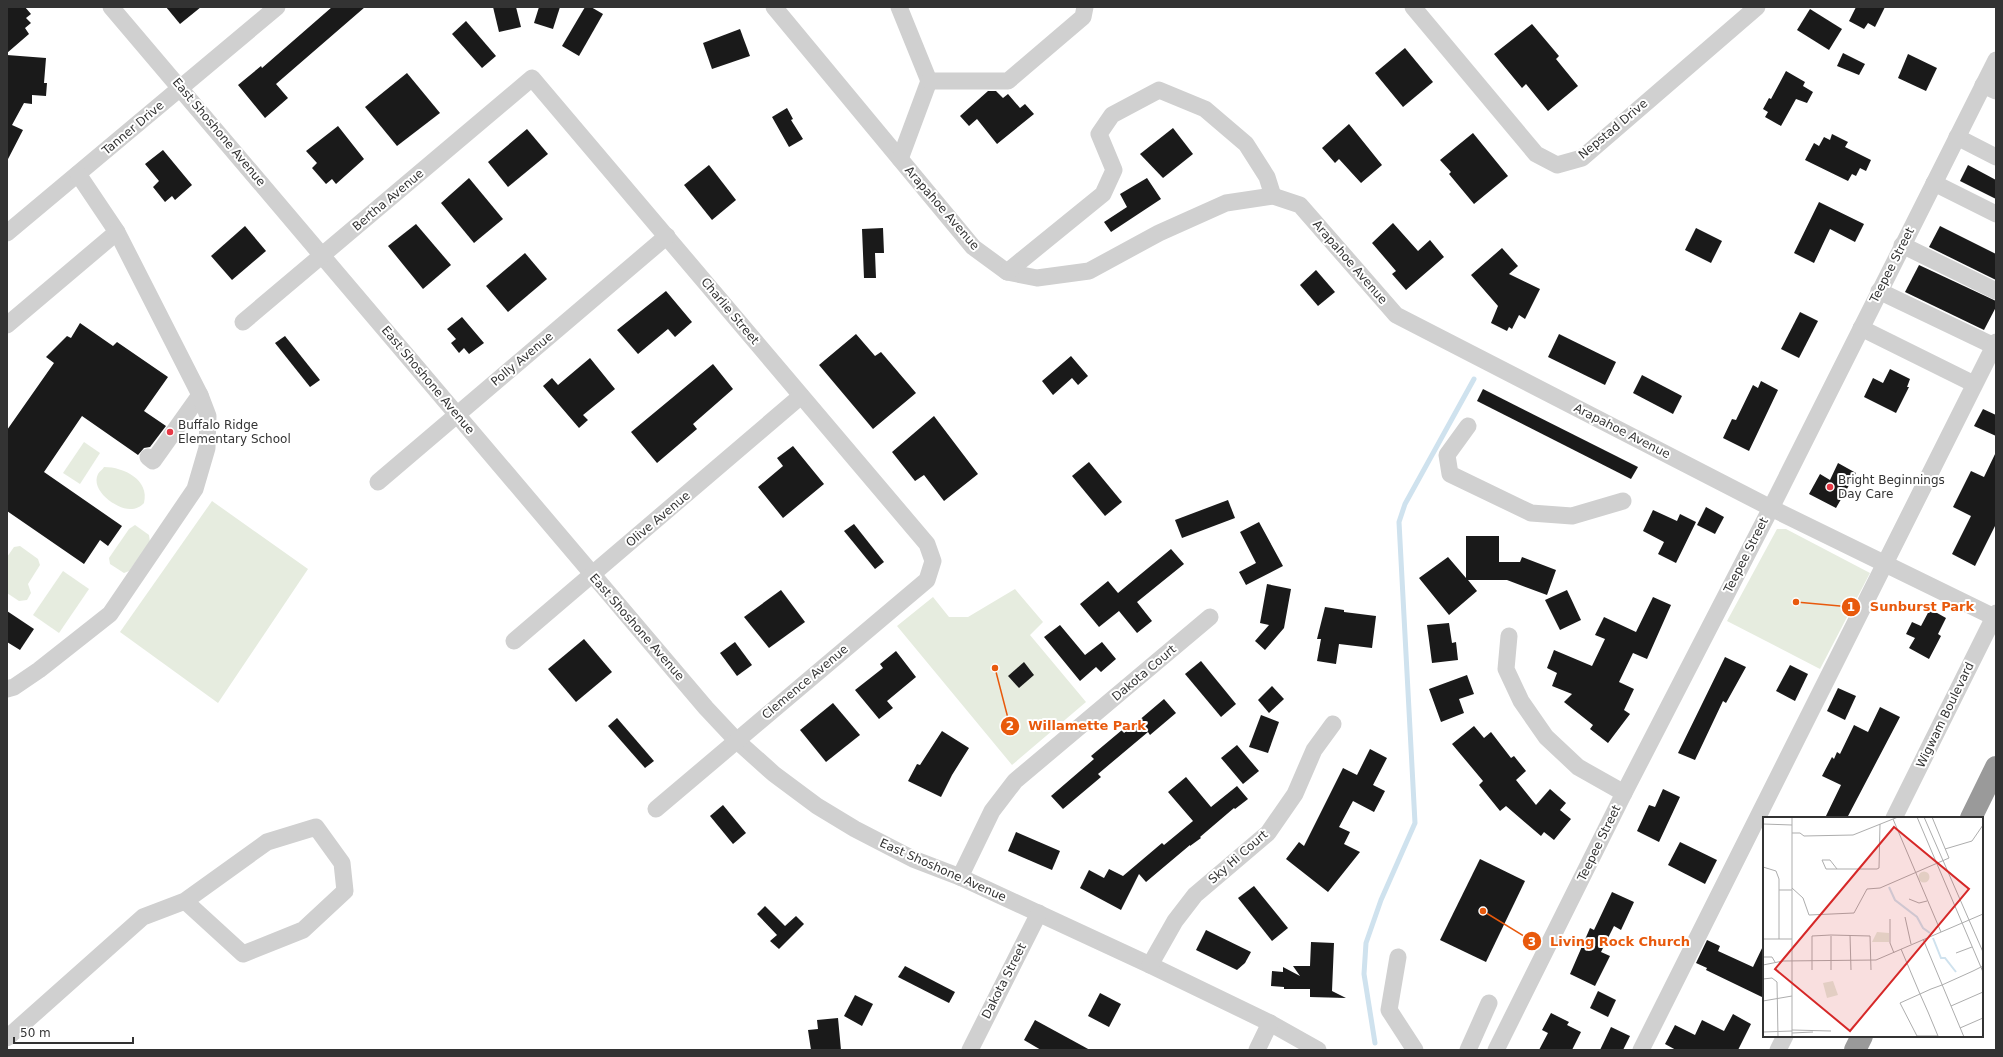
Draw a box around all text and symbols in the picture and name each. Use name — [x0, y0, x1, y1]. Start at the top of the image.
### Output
street label: East Shoshone Avenue — [170, 75, 268, 189]
street label: Nepstad Drive — [1576, 96, 1650, 162]
street label: Tanner Drive — [99, 98, 167, 158]
street label: Arapahoe Avenue — [902, 163, 982, 253]
street label: Bertha Avenue — [350, 166, 426, 234]
street label: Arapahoe Avenue — [1310, 217, 1390, 307]
street label: Teepee Street — [1867, 225, 1917, 306]
street label: Charlie Street — [698, 275, 762, 347]
street label: East Shoshone Avenue — [379, 323, 477, 437]
street label: Polly Avenue — [488, 329, 556, 389]
street label: Arapahoe Avenue — [1572, 401, 1672, 461]
place label: Buffalo Ridge Elementary School — [178, 418, 291, 446]
marker: Buffalo Ridge Elementary School — [165, 427, 175, 437]
place label: Bright Beginnings Day Care — [1838, 473, 1945, 501]
marker: Bright Beginnings Day Care — [1825, 482, 1835, 492]
street label: Olive Avenue — [623, 488, 693, 550]
street label: Teepee Street — [1721, 515, 1771, 596]
street label: East Shoshone Avenue — [587, 571, 687, 683]
callout: Sunburst Park — [1841, 594, 1982, 619]
text: Sunburst Park — [1870, 599, 1975, 614]
text: 1 — [1847, 600, 1855, 614]
street label: Clemence Avenue — [759, 642, 851, 722]
street label: Dakota Court — [1109, 642, 1179, 704]
street label: Wigwam Boulevard — [1913, 660, 1977, 770]
callout: Willamette Park — [1000, 713, 1154, 738]
text: Willamette Park — [1028, 718, 1146, 733]
text: 2 — [1006, 719, 1014, 733]
street label: Teepee Street — [1574, 802, 1624, 884]
inset map — [1763, 817, 1983, 1037]
street label: Sky Hi Court — [1205, 827, 1271, 887]
street label: East Shoshone Avenue — [878, 836, 1008, 904]
callout: Living Rock Church — [1522, 929, 1698, 954]
text: Living Rock Church — [1550, 934, 1690, 949]
text: 3 — [1528, 935, 1536, 949]
street label: Dakota Street — [979, 941, 1029, 1021]
scale bar — [14, 1019, 133, 1045]
text: 50 m — [20, 1026, 51, 1040]

